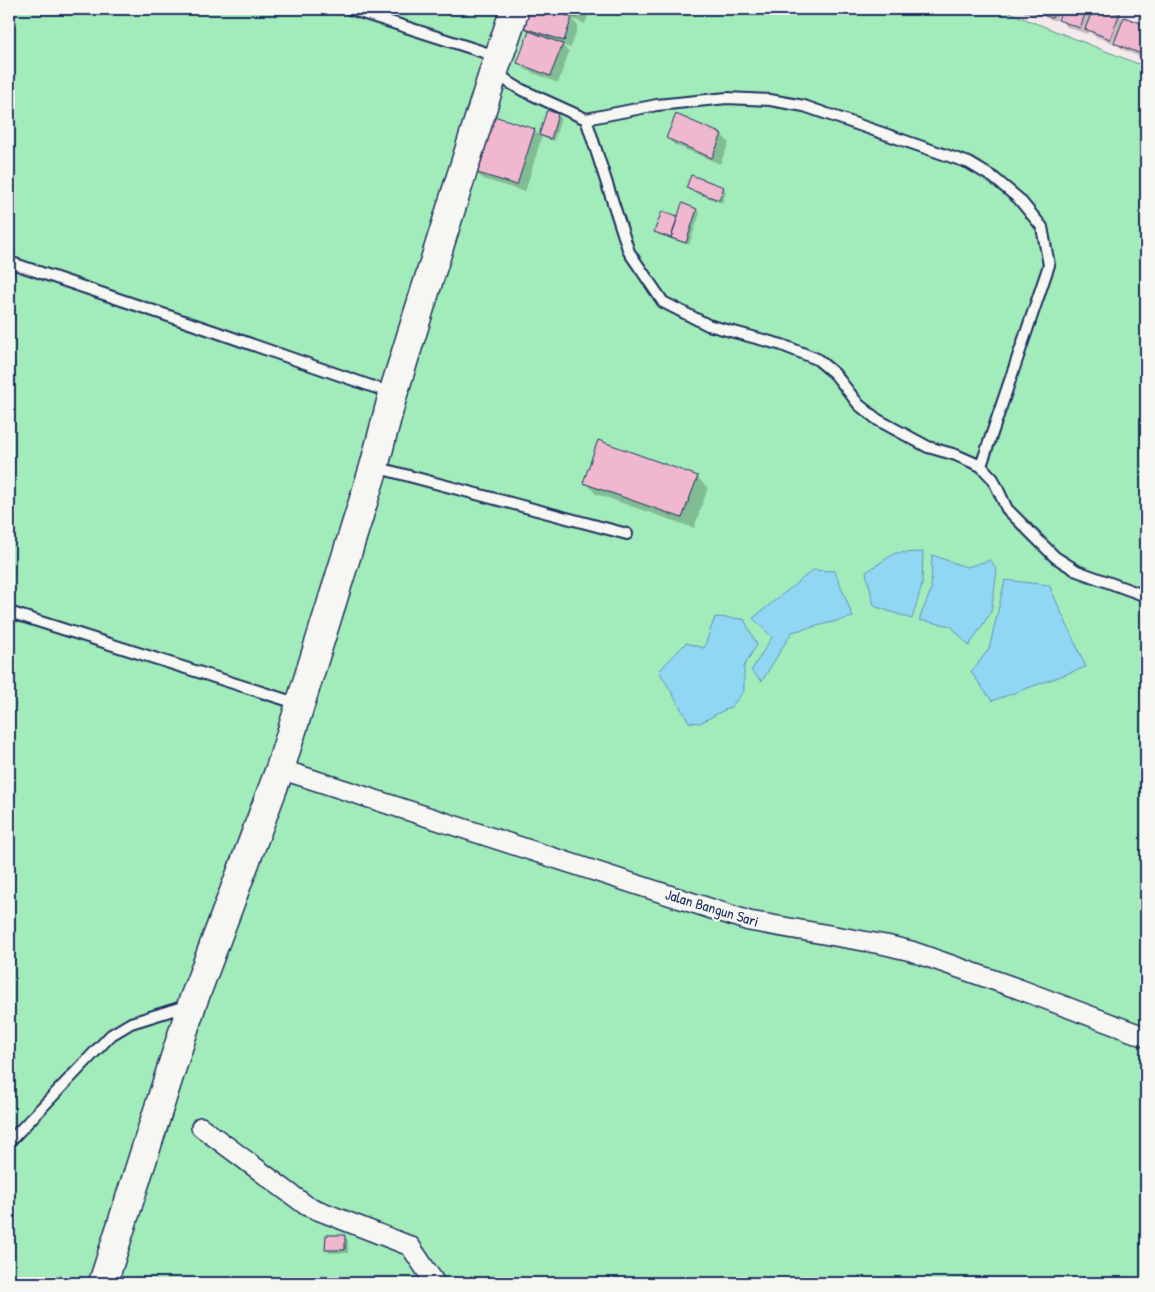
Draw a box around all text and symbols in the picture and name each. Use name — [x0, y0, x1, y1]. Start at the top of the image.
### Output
street label: Jalan Bangun Sari — [663, 883, 761, 932]

